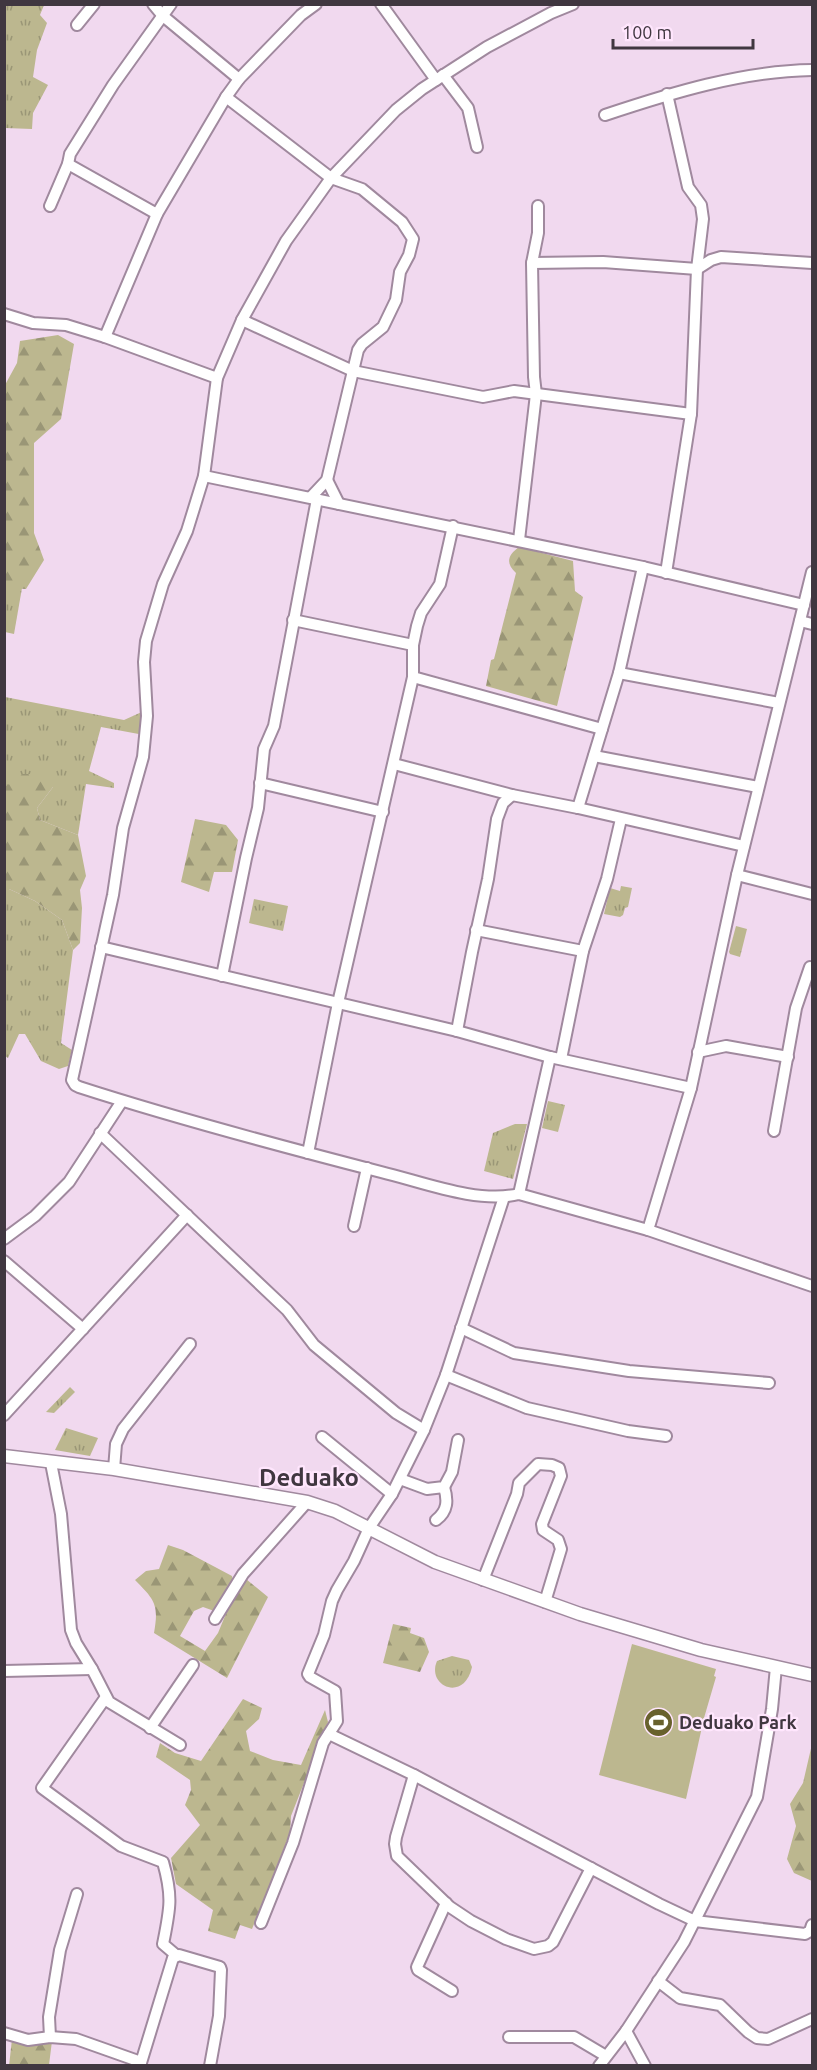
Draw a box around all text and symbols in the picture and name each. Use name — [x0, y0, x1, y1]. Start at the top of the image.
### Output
scale bar — [613, 12, 752, 50]
text: 100 m — [622, 22, 672, 42]
district label: Deduako — [259, 1464, 359, 1491]
sports icon: Deduako Park — [642, 1706, 674, 1738]
place label: Deduako Park — [679, 1712, 797, 1732]

